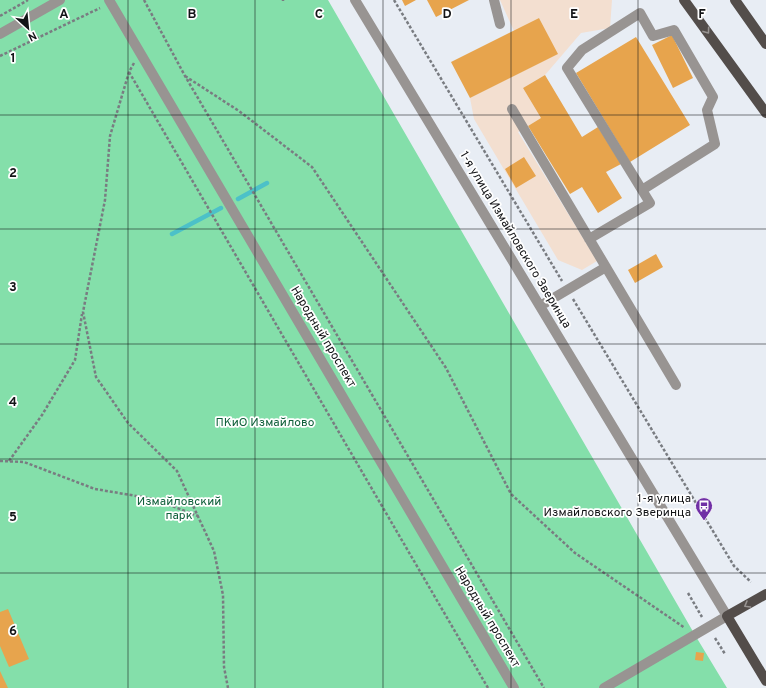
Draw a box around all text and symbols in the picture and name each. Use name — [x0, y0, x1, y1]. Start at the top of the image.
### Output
text: A — [59, 7, 69, 23]
text: B — [188, 7, 197, 23]
text: C — [315, 7, 323, 23]
text: D — [442, 7, 452, 23]
text: E — [570, 7, 578, 23]
text: F — [698, 7, 706, 23]
north arrow — [8, 8, 48, 48]
one-way arrow — [702, 27, 709, 34]
text: N — [25, 28, 39, 44]
text: 1 — [10, 51, 16, 67]
street label: 1-я улица Измайловского Зверинца — [456, 148, 574, 332]
text: 2 — [9, 166, 17, 182]
text: 3 — [9, 280, 17, 296]
street label: Народный проспект — [287, 284, 360, 391]
text: 4 — [9, 395, 17, 411]
park label: ПКиО Измайлово — [215, 415, 315, 431]
place label: 1-я улица Измайловского Зверинца — [544, 491, 691, 521]
park label: Измайловский парк — [137, 494, 221, 524]
bus stop icon: 1-я улица Измайловского Зверинца — [694, 496, 714, 521]
text: 5 — [9, 510, 17, 526]
street label: Народный проспект — [451, 564, 524, 671]
one-way arrow — [743, 600, 751, 607]
text: 6 — [9, 624, 17, 640]

